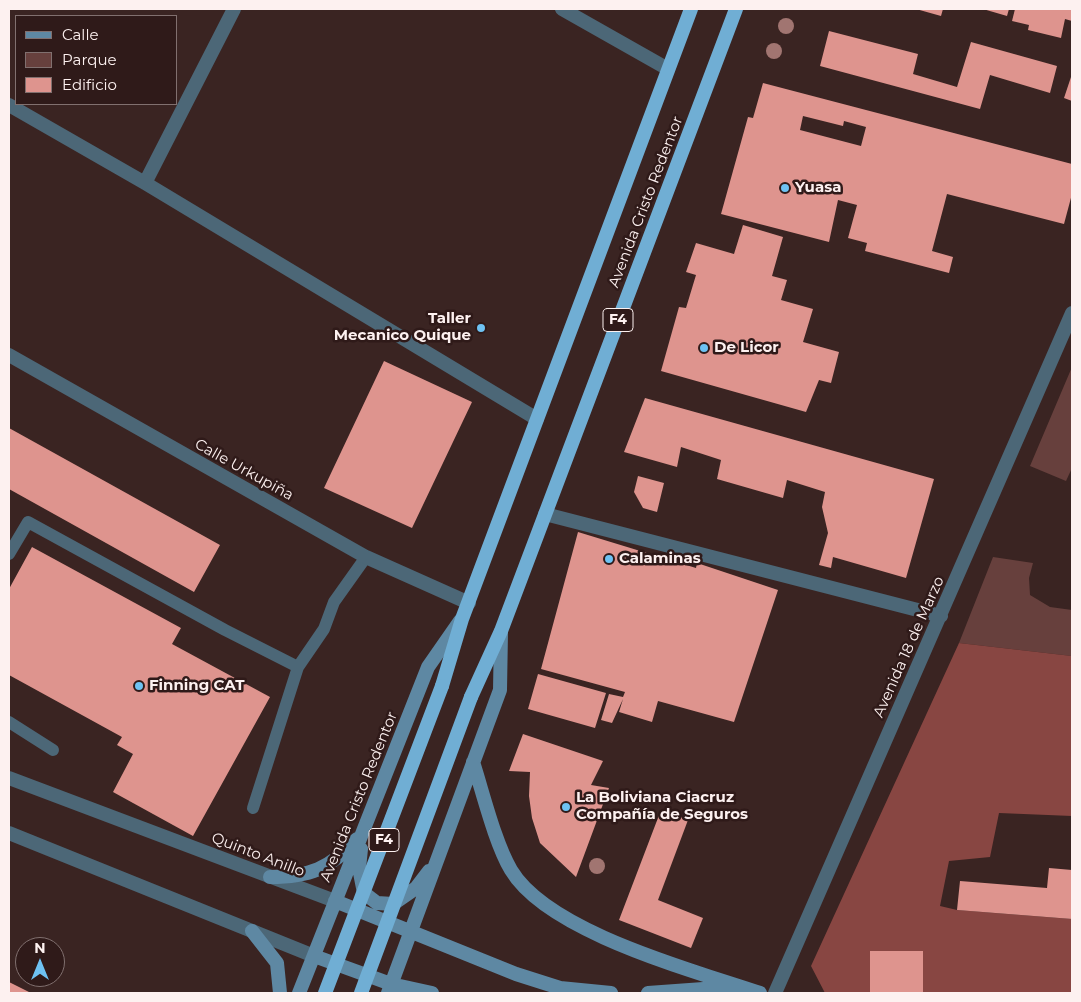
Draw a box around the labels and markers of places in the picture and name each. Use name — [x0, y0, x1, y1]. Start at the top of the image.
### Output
place label: Yuasa — [795, 179, 841, 197]
marker: Yuasa — [779, 182, 791, 194]
place label: Taller Mecanico Quique — [334, 310, 471, 345]
marker: Taller Mecanico Quique — [475, 322, 487, 334]
place label: De Licor — [714, 339, 779, 357]
marker: De Licor — [698, 342, 710, 354]
place label: Calaminas — [619, 550, 701, 568]
marker: Calaminas — [603, 553, 615, 565]
place label: Finning CAT — [149, 677, 244, 695]
marker: Finning CAT — [133, 680, 145, 692]
place label: La Boliviana Ciacruz Compañía de Seguros — [576, 789, 748, 824]
marker: La Boliviana Ciacruz Compañía de Seguros — [560, 801, 572, 813]

